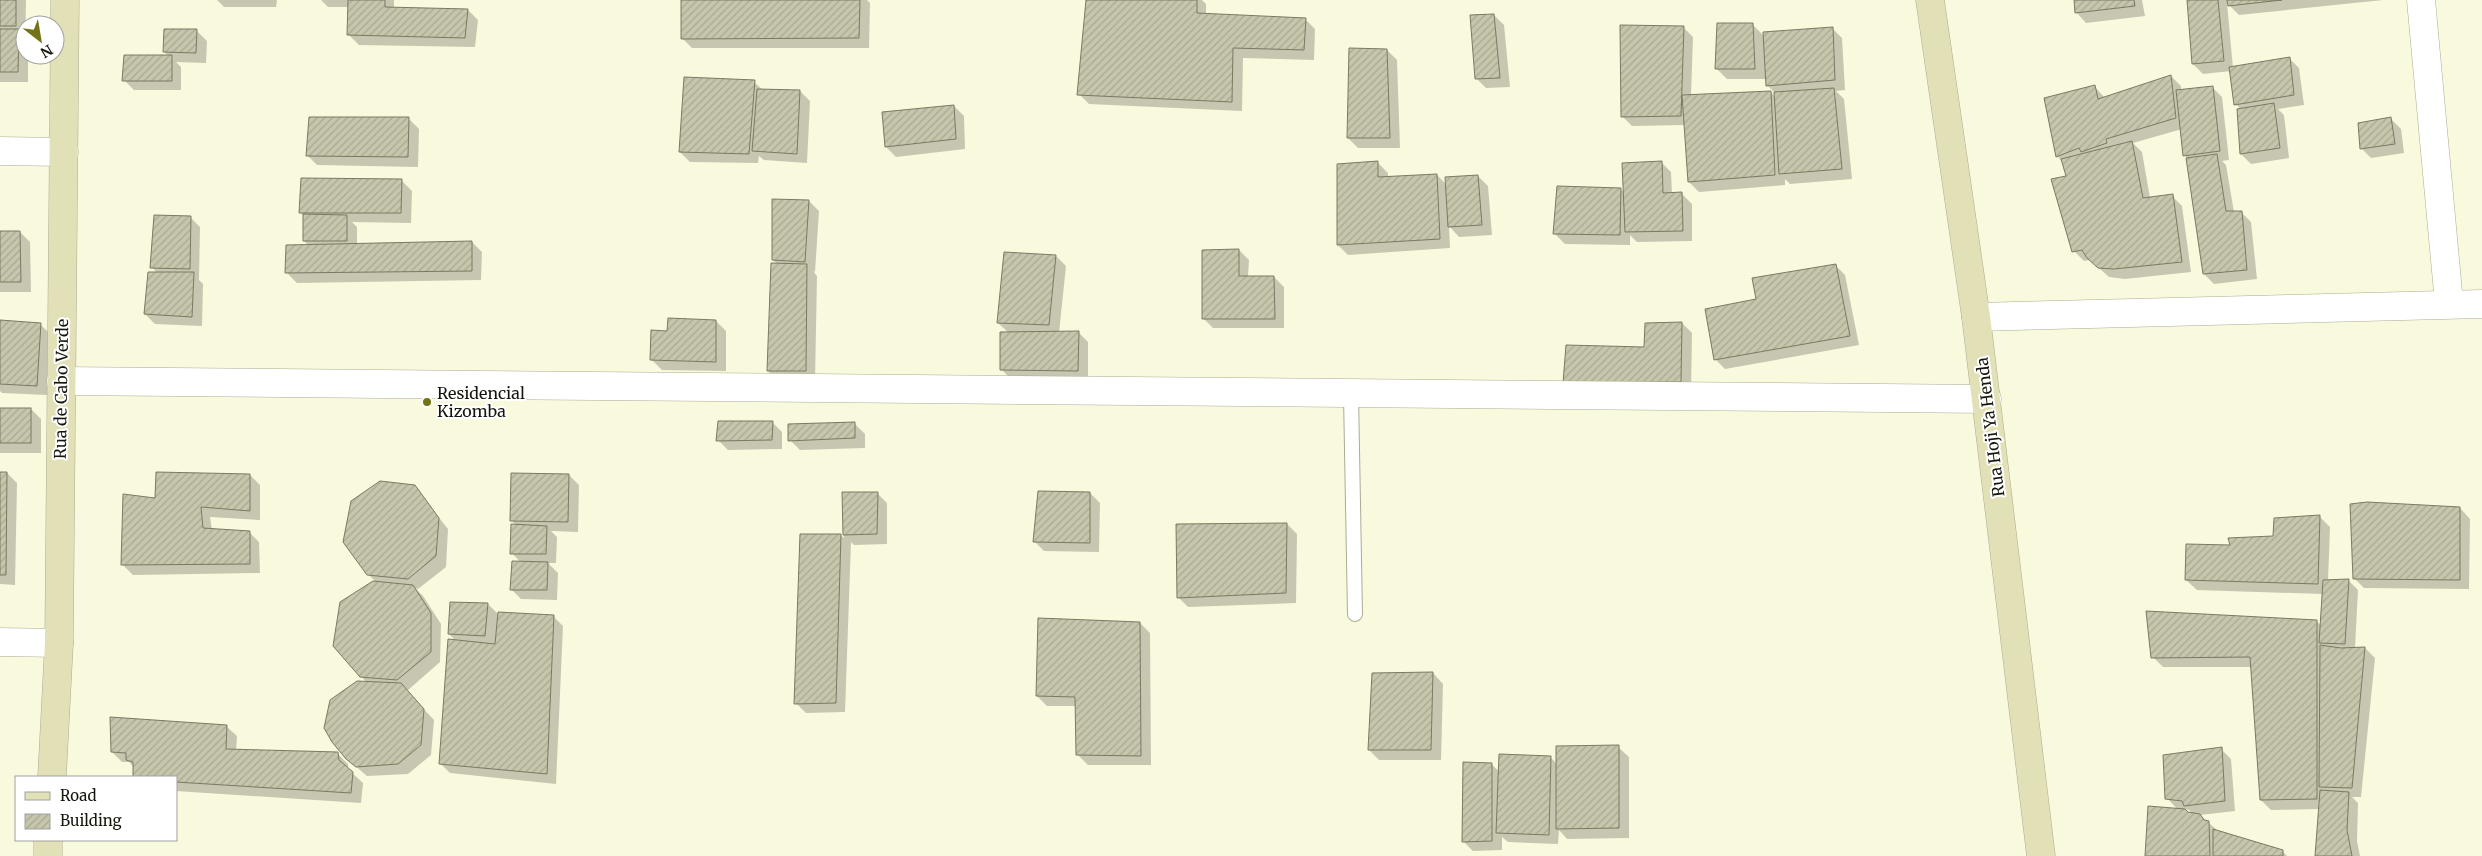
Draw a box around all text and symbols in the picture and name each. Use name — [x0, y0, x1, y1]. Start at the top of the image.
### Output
north arrow — [15, 15, 65, 65]
text: N — [37, 41, 56, 62]
street label: Rua de Cabo Verde — [50, 319, 72, 459]
street label: Rua Hoji Ya Henda — [1971, 356, 2008, 498]
place label: Residencial Kizomba — [437, 383, 525, 421]
marker: Residencial Kizomba — [421, 396, 433, 408]
legend — [15, 776, 178, 841]
text: Road — [60, 786, 96, 805]
text: Building — [60, 811, 122, 830]

